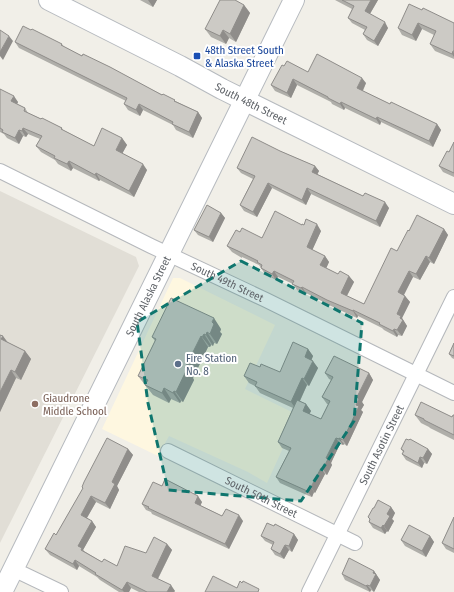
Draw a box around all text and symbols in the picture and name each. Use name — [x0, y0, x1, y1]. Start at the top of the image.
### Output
place label: 48th Street South & Alaska Street — [205, 44, 284, 70]
marker: 48th Street South & Alaska Street — [192, 51, 202, 61]
street label: South 48th Street — [213, 80, 290, 127]
street label: South Alaska Street — [123, 253, 173, 338]
street label: South 49th Street — [189, 259, 266, 305]
place label: Fire Station No. 8 — [186, 352, 237, 378]
marker: Fire Station No. 8 — [173, 359, 183, 369]
place label: Giaudrone Middle School — [43, 392, 107, 418]
marker: Giaudrone Middle School — [30, 399, 40, 409]
street label: South Asotin Street — [356, 402, 407, 487]
street label: South 50th Street — [223, 474, 300, 520]

